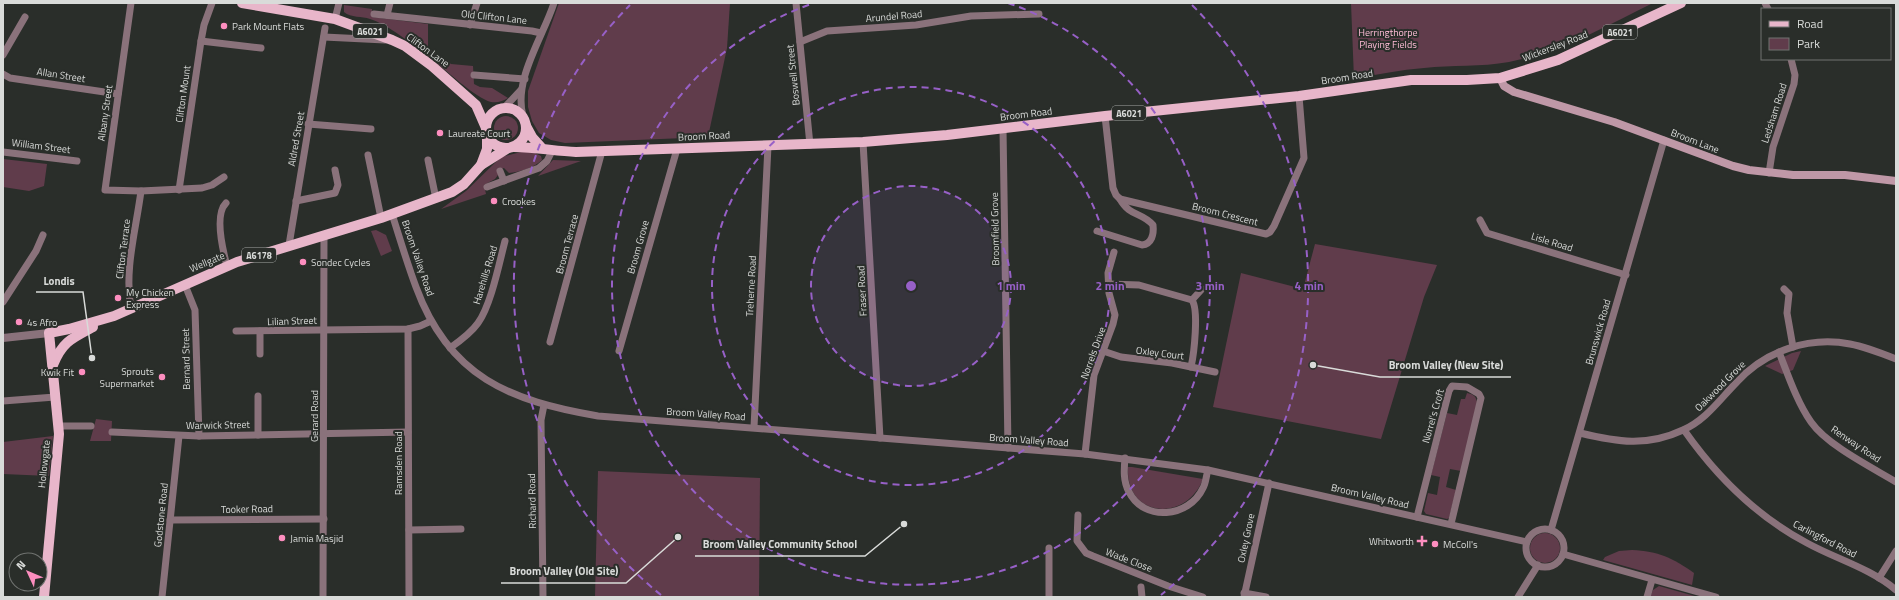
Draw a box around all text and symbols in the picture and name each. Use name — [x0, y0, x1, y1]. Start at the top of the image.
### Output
street label: Old Clifton Lane — [460, 6, 528, 28]
street label: Arundel Road — [865, 6, 923, 26]
legend — [1761, 8, 1891, 60]
text: Road — [1797, 14, 1823, 33]
place label: Park Mount Flats — [232, 19, 304, 34]
marker: Park Mount Flats — [219, 21, 229, 31]
road number: A6021 — [353, 24, 387, 38]
park label: Herringthorpe Playing Fields — [1358, 25, 1418, 52]
road number: A6021 — [1603, 25, 1637, 39]
street label: Wickersley Road — [1520, 27, 1590, 65]
street label: Clifton Lane — [403, 29, 453, 71]
text: Park — [1797, 34, 1820, 53]
street label: Boswell Street — [782, 43, 804, 106]
street label: Allan Street — [36, 64, 87, 86]
street label: Clifton Mount — [172, 64, 194, 123]
street label: Broom Road — [1320, 66, 1374, 88]
street label: Ledsham Road — [1757, 81, 1791, 145]
street label: Albany Street — [94, 83, 116, 142]
street label: Broom Road — [999, 103, 1053, 125]
road number: A6021 — [1112, 106, 1146, 120]
street label: Aldred Street — [284, 110, 308, 168]
street label: Broom Lane — [1669, 125, 1721, 157]
place label: Laureate Court — [448, 126, 511, 141]
street label: Broom Road — [677, 127, 731, 145]
marker: Laureate Court — [435, 128, 445, 138]
street label: William Street — [11, 135, 72, 157]
street label: Broomfield Grove — [987, 192, 1003, 266]
place label: Crookes — [502, 194, 536, 209]
marker: Crookes — [489, 196, 499, 206]
street label: Broom Crescent — [1191, 199, 1260, 230]
street label: Broom Terrace — [552, 212, 582, 276]
street label: Clifton Terrace — [112, 218, 134, 280]
street label: Broom Valley Road — [398, 218, 438, 298]
street label: Broom Grove — [623, 218, 653, 276]
street label: Lisle Road — [1529, 229, 1575, 255]
street label: Harehills Road — [469, 244, 501, 306]
street label: Wellgate — [187, 248, 227, 276]
road number: A6178 — [242, 248, 276, 262]
place label: Sondec Cycles — [311, 255, 371, 270]
street label: Treherne Road — [742, 255, 760, 317]
marker: Sondec Cycles — [298, 257, 308, 267]
street label: Fraser Road — [853, 265, 871, 317]
callout: Londis — [36, 269, 83, 292]
text: Londis — [43, 273, 75, 289]
text: 1 min — [996, 276, 1026, 295]
text: 2 min — [1095, 276, 1125, 295]
text: 3 min — [1195, 276, 1225, 295]
text: 4 min — [1294, 276, 1324, 295]
centre of rings — [904, 279, 918, 293]
place label: My Chicken Express — [126, 285, 174, 312]
marker: My Chicken Express — [113, 293, 123, 303]
street label: Brunswick Road — [1581, 297, 1615, 367]
street label: Lilian Street — [267, 313, 318, 329]
place label: 4s Afro — [27, 315, 57, 330]
marker: 4s Afro — [14, 317, 24, 327]
street label: Norrels Drive — [1077, 325, 1109, 381]
street label: Bernard Street — [178, 328, 194, 390]
street label: Oxley Court — [1135, 343, 1185, 363]
callout: Broom Valley (New Site) — [1380, 354, 1511, 377]
text: Broom Valley (New Site) — [1389, 357, 1503, 373]
street label: Oakwood Grove — [1691, 357, 1749, 415]
place label: Sprouts Supermarket — [99, 364, 154, 391]
place label: Kwik Fit — [41, 365, 74, 380]
marker: Kwik Fit — [77, 367, 87, 377]
marker: Sprouts Supermarket — [157, 372, 167, 382]
street label: Norrel's Croft — [1418, 387, 1448, 445]
street label: Gerard Road — [307, 390, 322, 442]
street label: Broom Valley Road — [666, 404, 746, 424]
street label: Warwick Street — [186, 417, 251, 433]
street label: Renway Road — [1828, 422, 1884, 466]
street label: Broom Valley Road — [989, 430, 1069, 450]
street label: Ramsden Road — [391, 431, 406, 495]
street label: Hollowgate — [34, 439, 54, 489]
street label: Richard Road — [524, 473, 540, 529]
street label: Broom Valley Road — [1330, 480, 1410, 512]
street label: Godstone Road — [150, 482, 172, 548]
street label: Tooker Road — [221, 501, 273, 517]
street label: Oxley Grove — [1233, 512, 1259, 564]
street label: Carlingford Road — [1790, 516, 1860, 562]
place label: Jamia Masjid — [290, 531, 343, 546]
marker: Jamia Masjid — [277, 533, 287, 543]
callout: Broom Valley Community School — [695, 533, 865, 556]
place label: Whitworth — [1369, 534, 1414, 549]
text: Broom Valley Community School — [703, 536, 857, 552]
marker: Whitworth — [1417, 536, 1427, 546]
place label: McColl's — [1443, 537, 1478, 552]
marker: McColl's — [1430, 539, 1440, 549]
street label: Wade Close — [1103, 544, 1155, 576]
north arrow — [8, 552, 48, 592]
text: N — [12, 557, 29, 573]
callout: Broom Valley (Old Site) — [501, 560, 626, 583]
text: Broom Valley (Old Site) — [509, 563, 619, 579]

